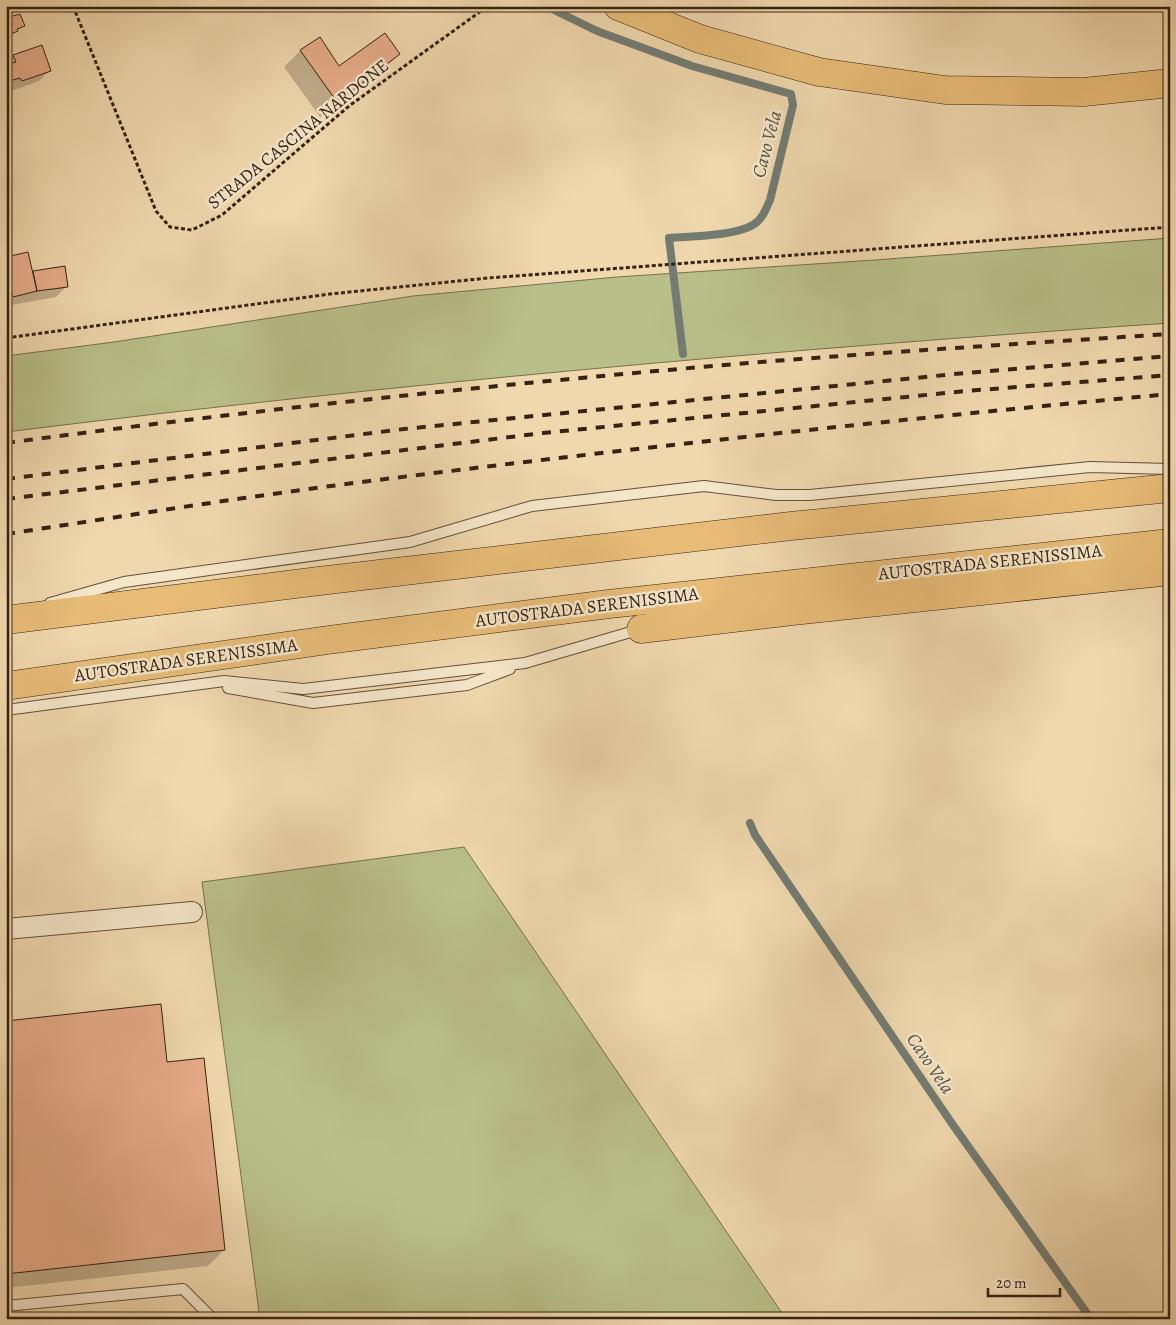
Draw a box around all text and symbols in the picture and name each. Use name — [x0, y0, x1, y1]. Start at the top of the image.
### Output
street label: STRADA CASCINA NARDONE — [203, 53, 393, 215]
water label: Cavo Vela — [746, 108, 788, 181]
street label: AUTOSTRADA SERENISSIMA — [876, 538, 1103, 586]
street label: AUTOSTRADA SERENISSIMA — [473, 581, 700, 633]
street label: AUTOSTRADA SERENISSIMA — [72, 632, 299, 688]
water label: Cavo Vela — [900, 1028, 960, 1099]
scale bar — [988, 1265, 1061, 1297]
text: 20 m — [996, 1273, 1027, 1293]

